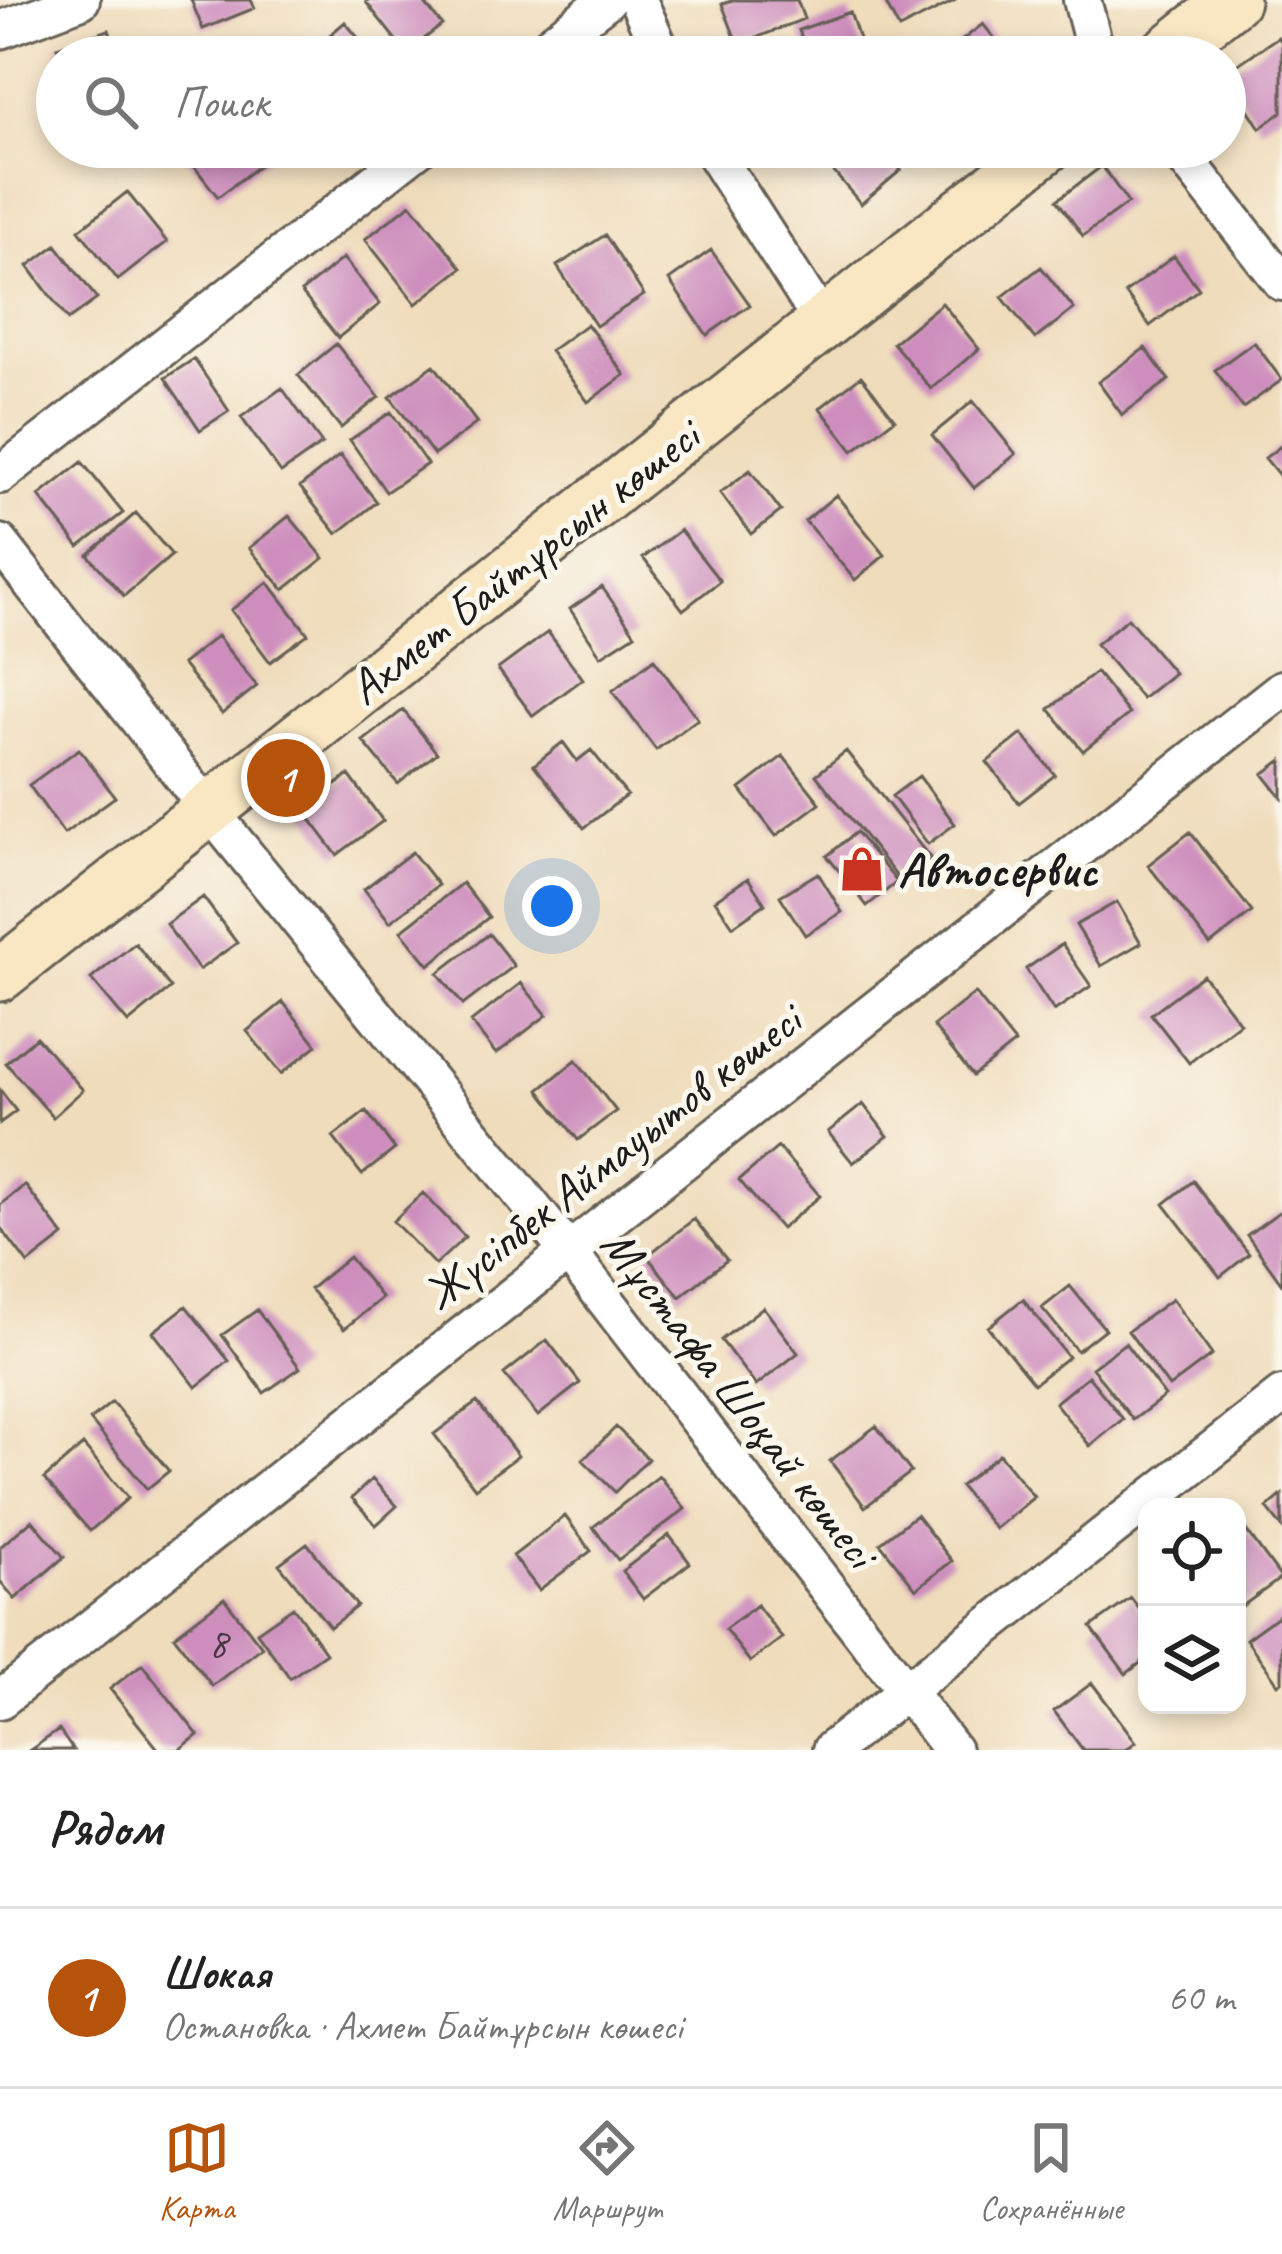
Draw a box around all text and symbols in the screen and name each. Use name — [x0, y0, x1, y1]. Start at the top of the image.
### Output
search box — [36, 36, 1246, 168]
icon: search — [78, 69, 144, 135]
text: Поиск — [174, 74, 269, 131]
street label: Ахмет Байтұрсын көшесі — [336, 403, 715, 717]
pin: 1 — [247, 733, 325, 823]
place label: Автосервис — [898, 840, 1099, 900]
shop icon: Автосервис — [837, 844, 887, 894]
your location — [522, 876, 582, 936]
street label: Жүсіпбек Аймауытов көшесі — [411, 987, 817, 1323]
street label: Мұстафа Шоқай көшесі — [588, 1216, 893, 1583]
map controls — [1138, 1498, 1246, 1714]
button: locate — [1138, 1498, 1246, 1606]
button: layers — [1138, 1606, 1246, 1714]
house number: 8 — [209, 1617, 232, 1670]
text: Рядом — [48, 1796, 162, 1860]
text: Шокая — [162, 1945, 271, 2002]
text: 1 — [78, 1973, 96, 2022]
text: 60 m — [1168, 1973, 1234, 2022]
text: Остановка · Ахмет Байтұрсын көшесі — [162, 2002, 682, 2051]
tab: Карта — [159, 2115, 235, 2229]
tab: Маршрут — [553, 2115, 662, 2229]
tab: Сохранённые — [980, 2115, 1123, 2229]

